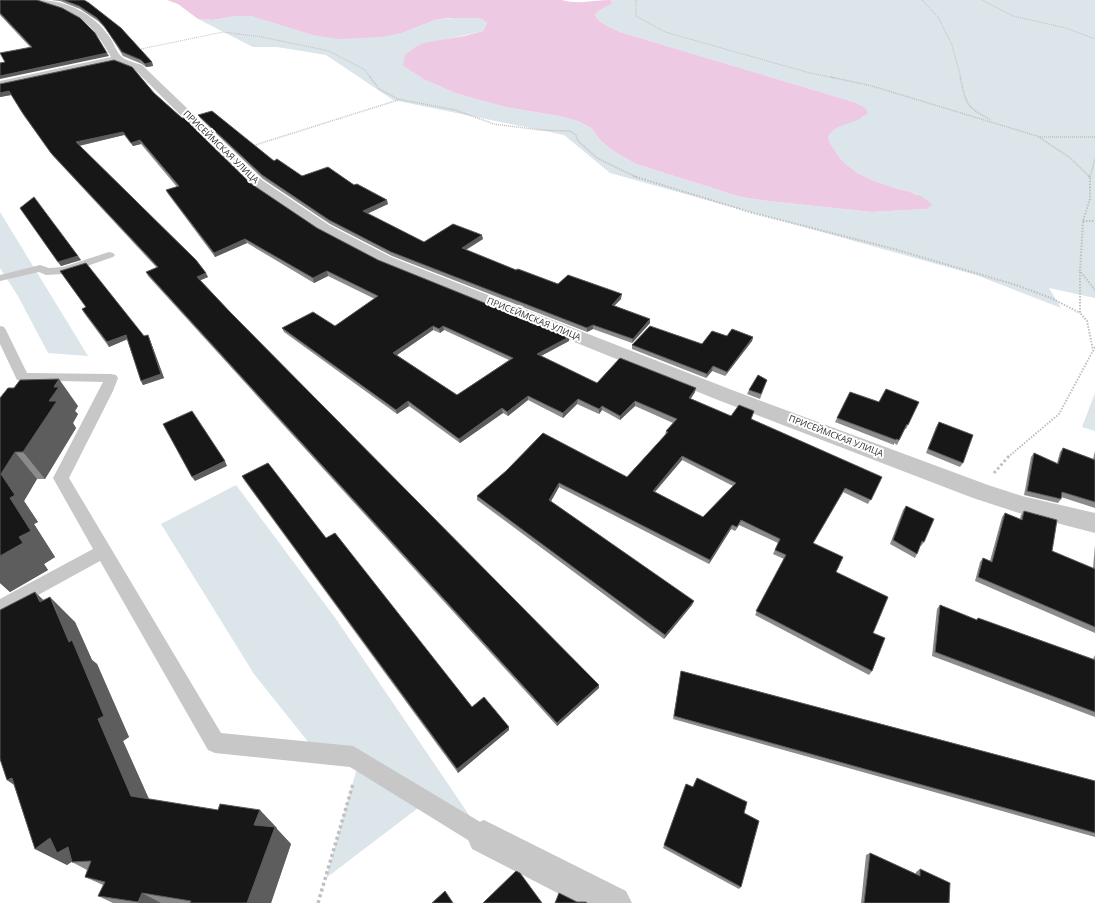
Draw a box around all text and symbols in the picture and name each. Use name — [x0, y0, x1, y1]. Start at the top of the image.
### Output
street label: ПРИСЕЙМСКАЯ УЛИЦА — [181, 107, 262, 186]
street label: ПРИСЕЙМСКАЯ УЛИЦА — [485, 294, 583, 343]
street label: ПРИСЕЙМСКАЯ УЛИЦА — [787, 411, 886, 460]

